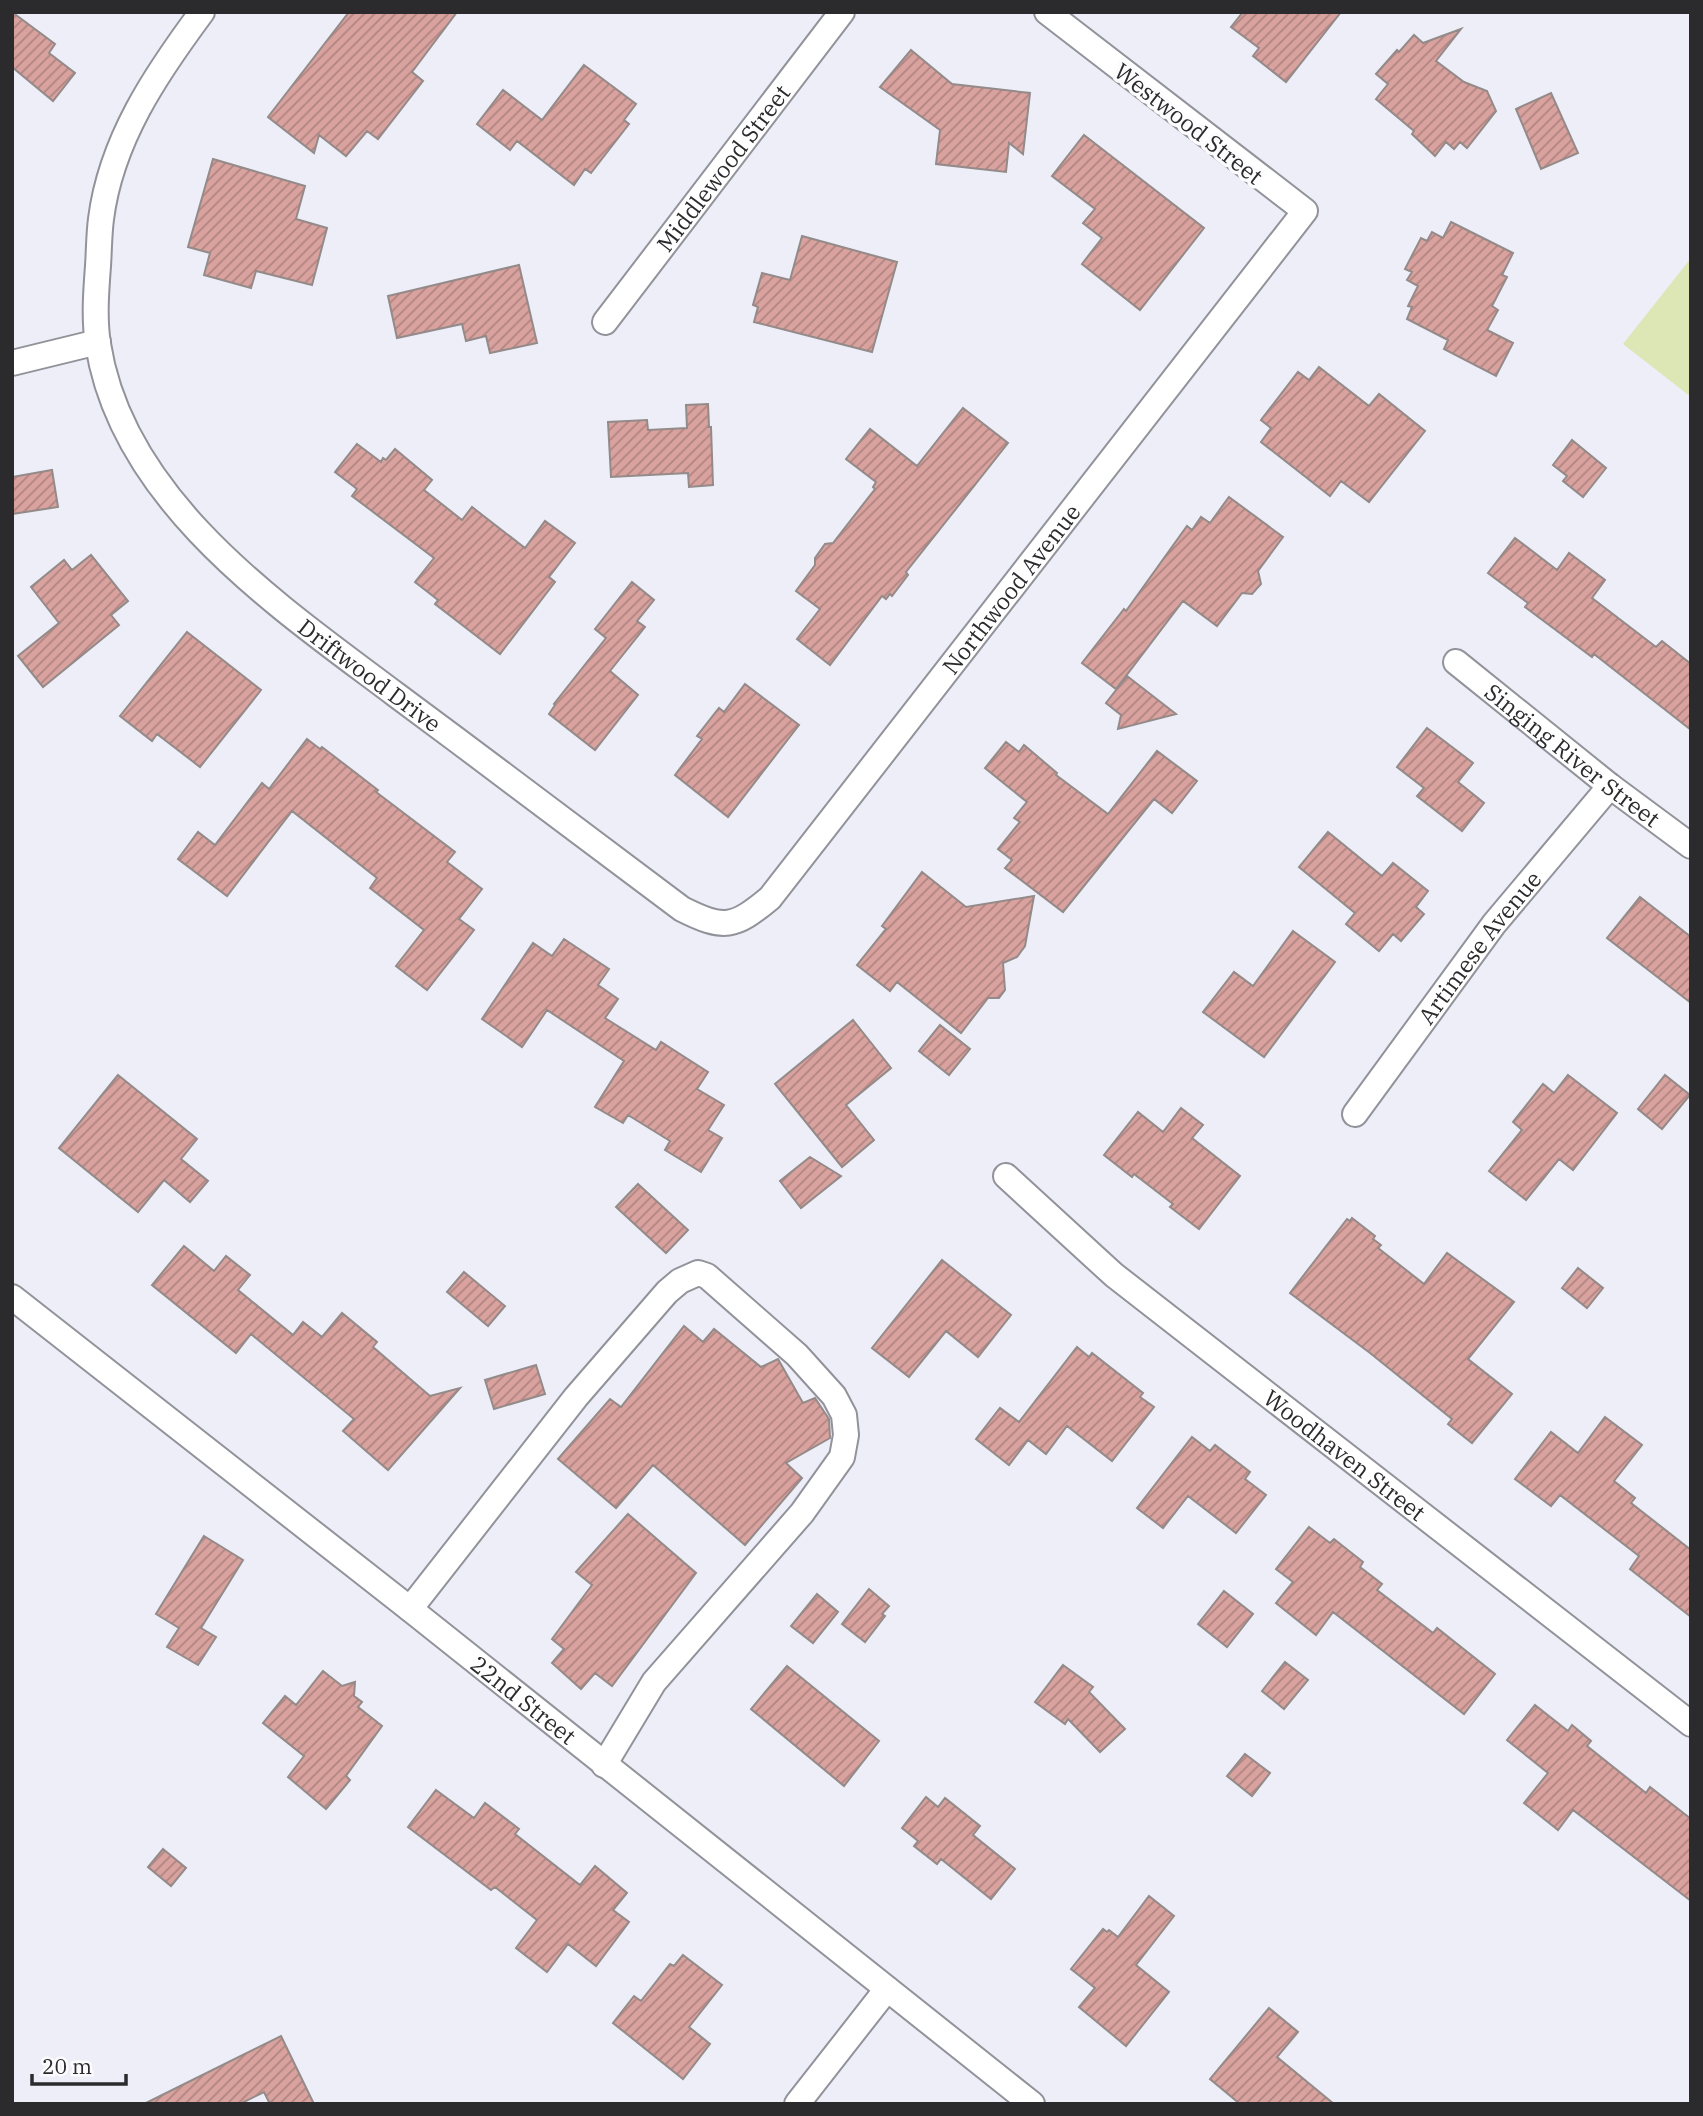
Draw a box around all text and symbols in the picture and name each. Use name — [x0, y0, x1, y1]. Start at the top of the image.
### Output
street label: Westwood Street — [1109, 56, 1269, 190]
street label: Middlewood Street — [649, 78, 796, 257]
street label: Northwood Avenue — [935, 498, 1086, 680]
street label: Driftwood Drive — [292, 612, 447, 738]
street label: Singing River Street — [1479, 676, 1666, 833]
street label: Artimese Avenue — [1411, 864, 1548, 1030]
street label: Woodhaven Street — [1258, 1382, 1432, 1527]
street label: 22nd Street — [465, 1648, 582, 1751]
scale bar — [32, 2042, 126, 2086]
text: 20 m — [42, 2052, 92, 2080]

